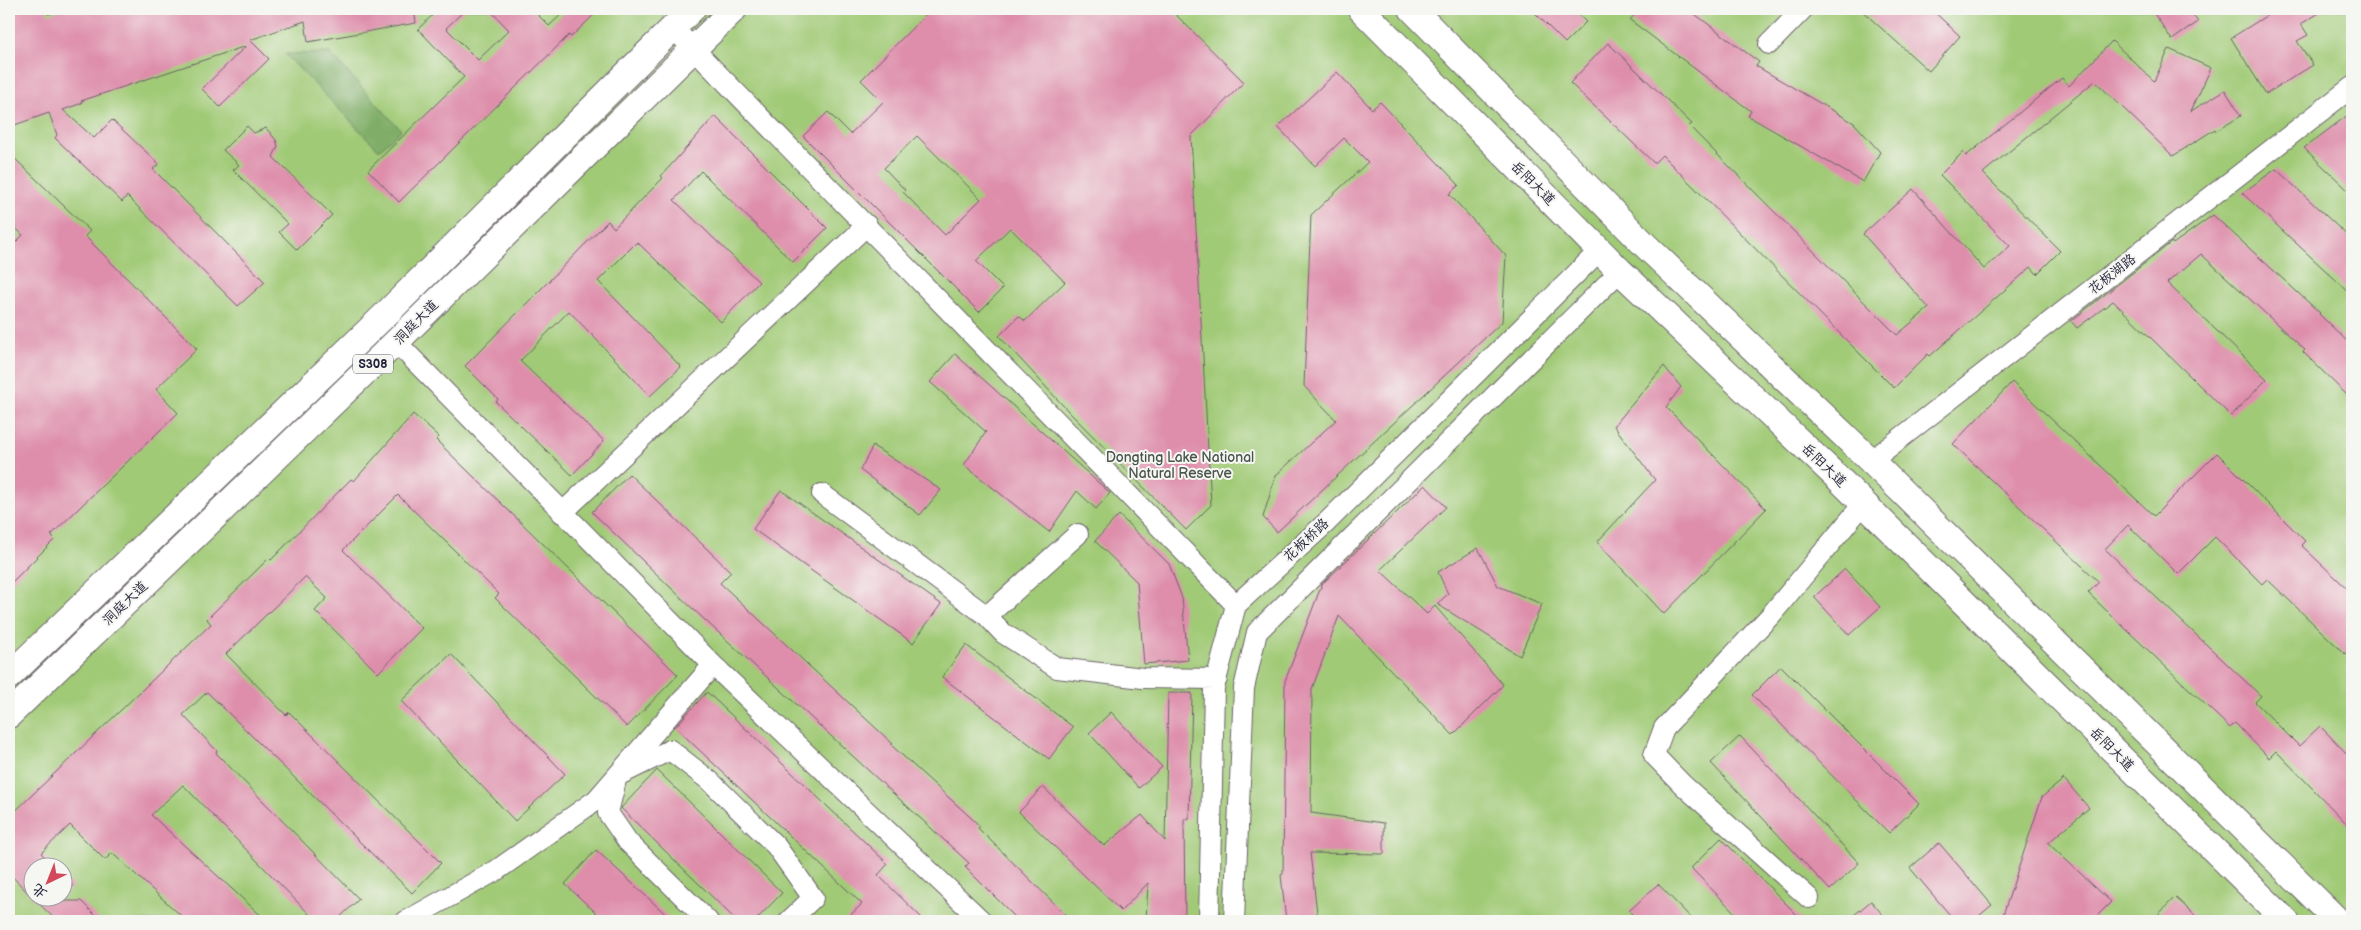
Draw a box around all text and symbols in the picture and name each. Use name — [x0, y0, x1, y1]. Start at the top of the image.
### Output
street label: 岳阳大道 — [1507, 157, 1559, 209]
street label: 花板湖路 — [2085, 250, 2139, 298]
street label: 洞庭大道 — [390, 296, 442, 348]
road number: S308 — [353, 354, 393, 374]
street label: 岳阳大道 — [1798, 439, 1850, 491]
park label: Dongting Lake National Natural Reserve — [1106, 449, 1254, 482]
street label: 花板桥路 — [1280, 515, 1332, 565]
street label: 洞庭大道 — [99, 577, 151, 629]
street label: 岳阳大道 — [2086, 723, 2138, 775]
north arrow — [22, 858, 72, 908]
text: 北 — [29, 880, 50, 902]

